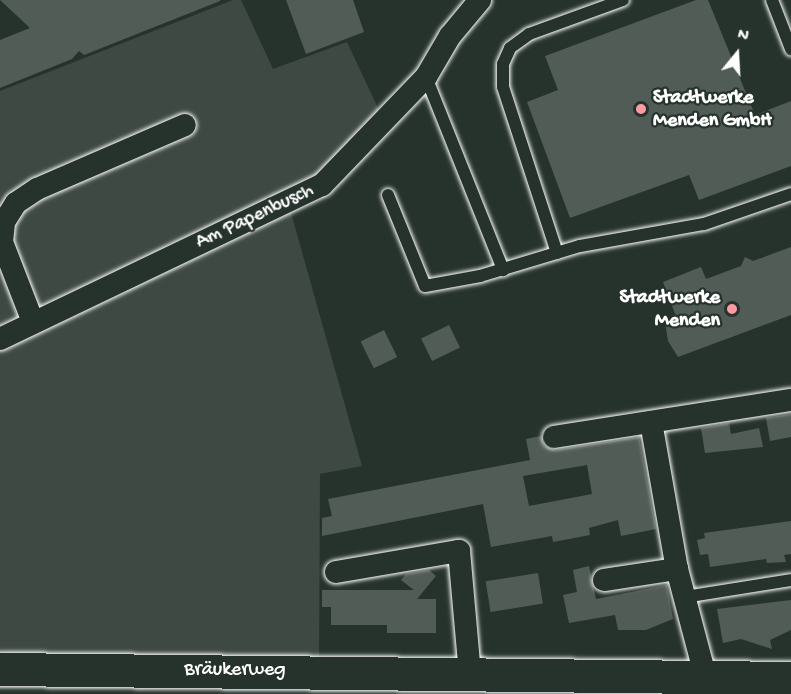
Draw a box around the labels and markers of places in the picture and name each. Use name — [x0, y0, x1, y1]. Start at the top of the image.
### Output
place label: Stadtwerke Menden GmbH — [653, 86, 772, 133]
marker: Stadtwerke Menden GmbH — [634, 102, 648, 116]
place label: Stadtwerke Menden — [619, 286, 720, 333]
marker: Stadtwerke Menden — [725, 302, 739, 316]

